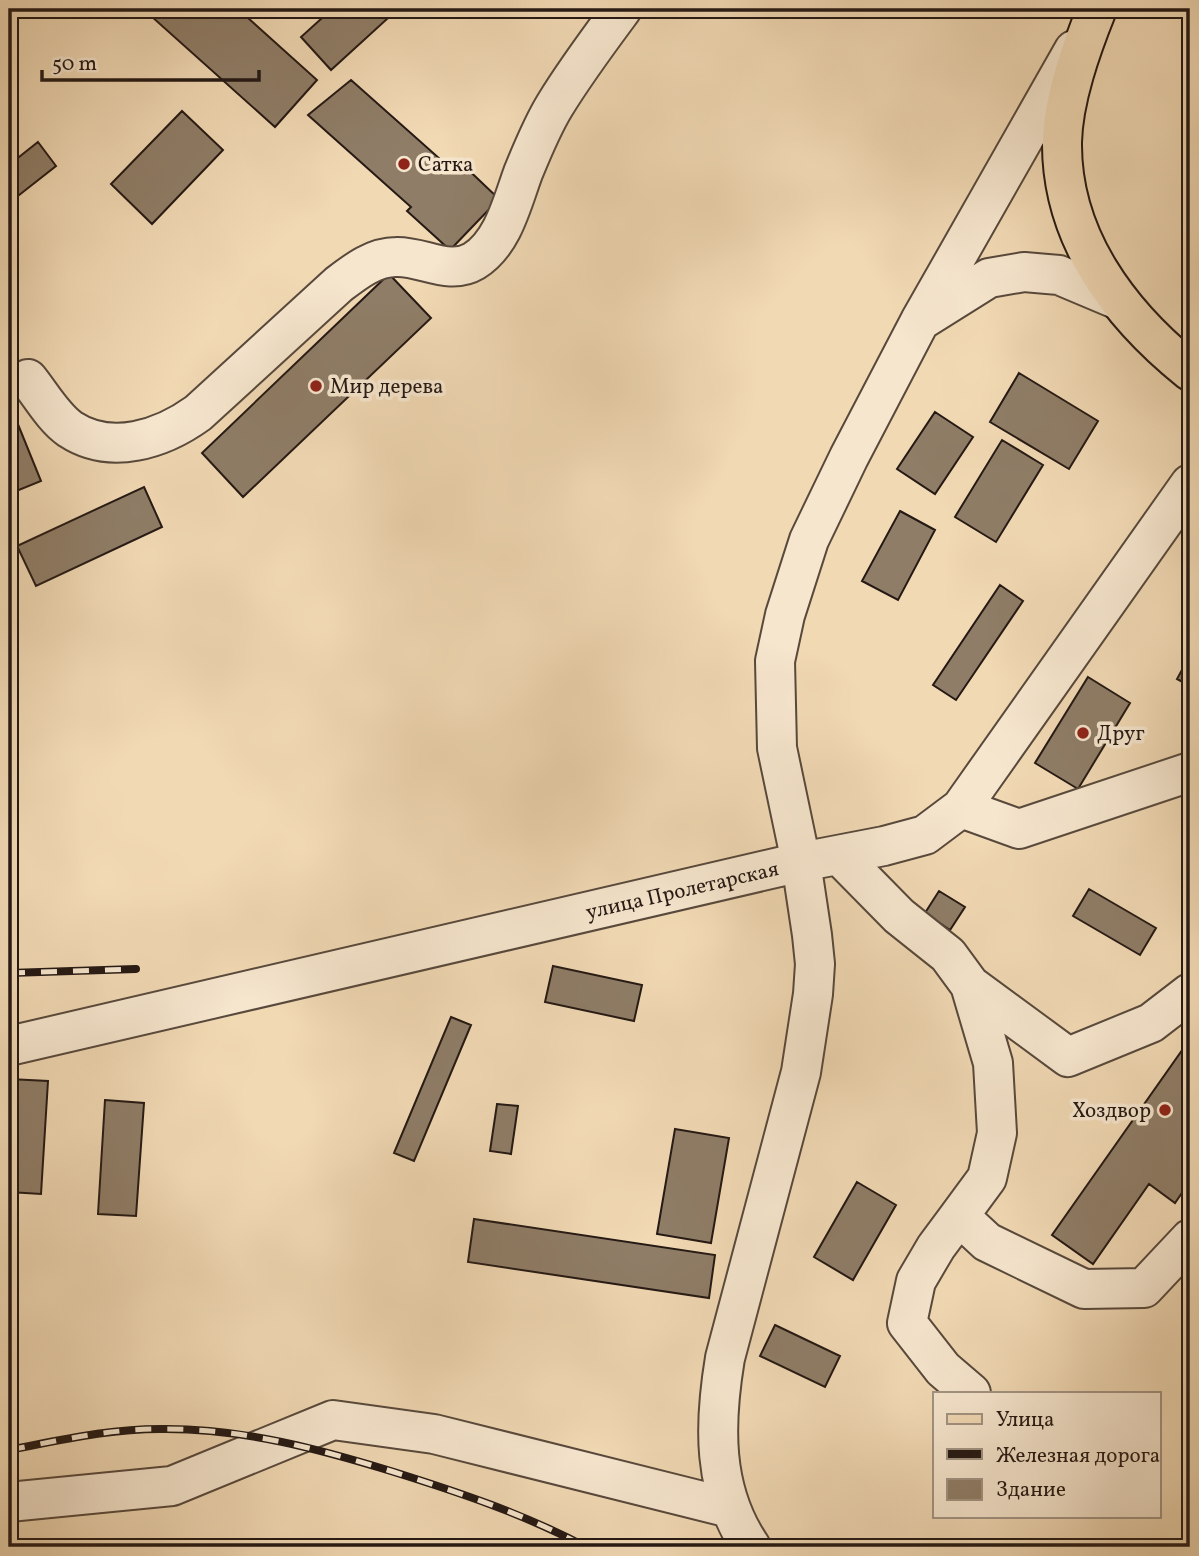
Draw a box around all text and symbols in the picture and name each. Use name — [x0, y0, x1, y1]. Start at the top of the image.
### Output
scale bar — [42, 38, 259, 82]
text: 50 m — [52, 50, 97, 79]
place label: Сатка — [418, 151, 473, 180]
marker: Сатка — [396, 156, 412, 172]
place label: Мир дерева — [330, 373, 444, 402]
marker: Мир дерева — [308, 378, 324, 394]
place label: Друг — [1097, 720, 1145, 749]
marker: Друг — [1075, 725, 1091, 741]
street label: улица Пролетарская — [583, 855, 782, 928]
place label: Хоздвор — [1072, 1097, 1151, 1126]
marker: Хоздвор — [1157, 1102, 1173, 1118]
legend — [933, 1392, 1160, 1518]
text: Улица — [996, 1406, 1054, 1435]
text: Железная дорога — [996, 1442, 1160, 1471]
text: Здание — [996, 1476, 1066, 1505]

